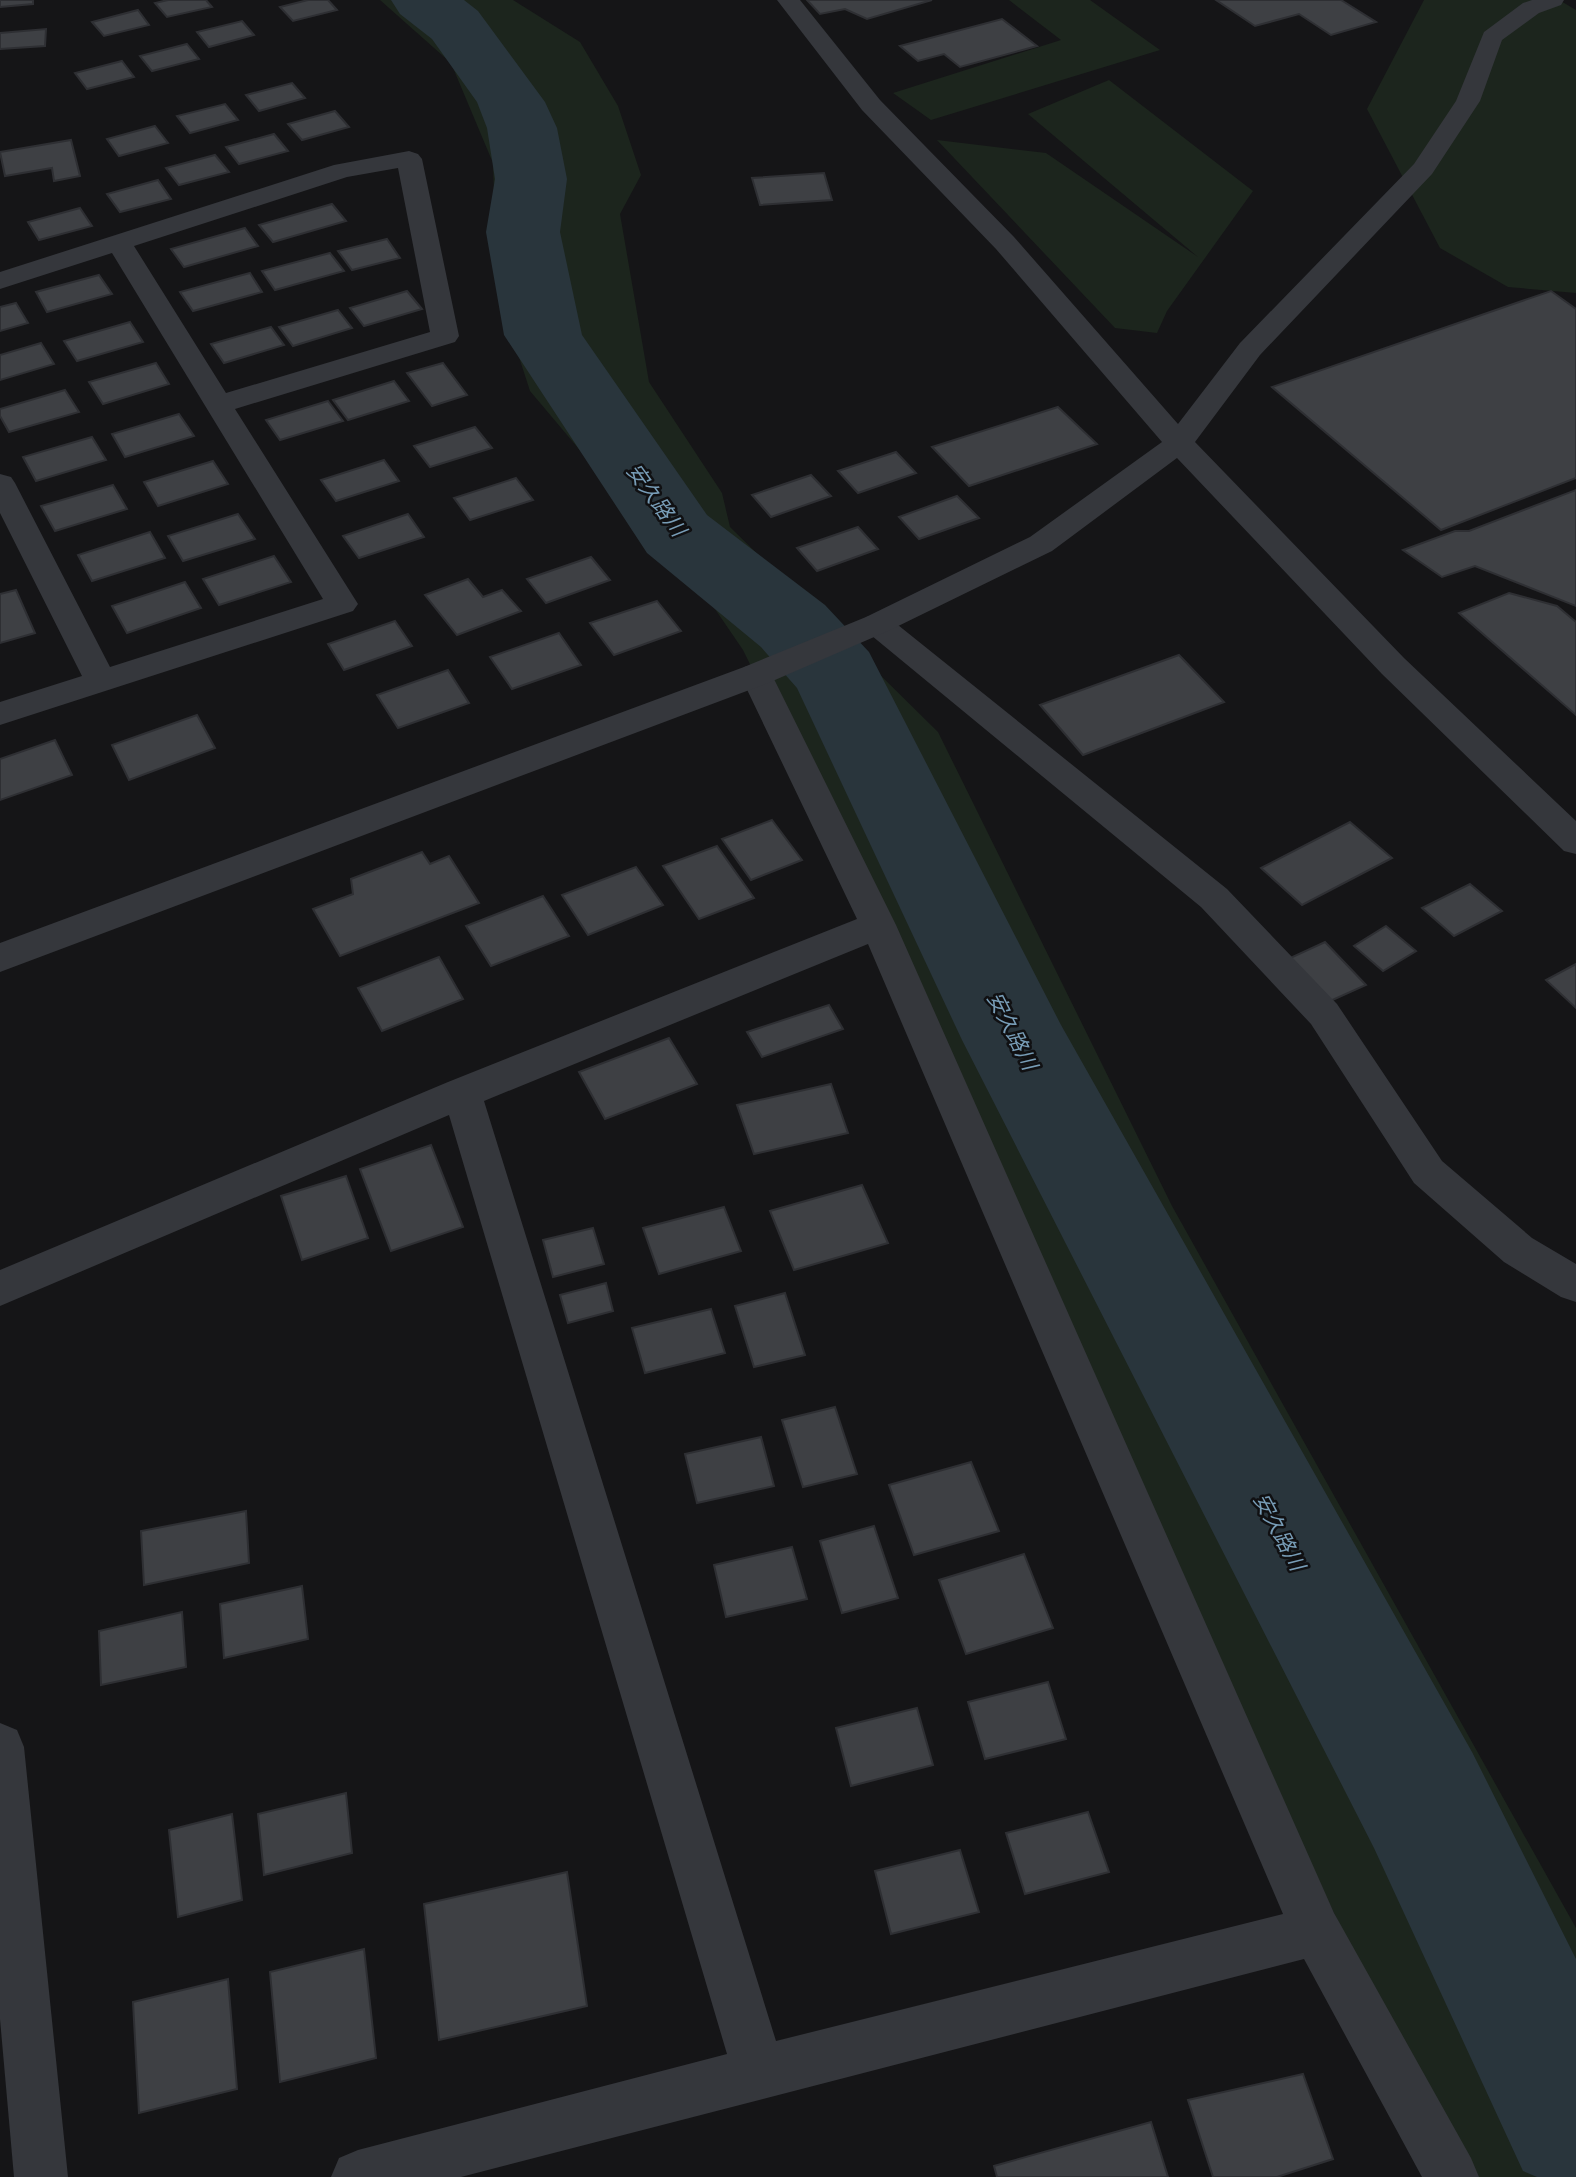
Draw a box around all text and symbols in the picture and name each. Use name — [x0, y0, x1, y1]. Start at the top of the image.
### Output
water label: 安久路川 — [622, 459, 692, 543]
water label: 安久路川 — [982, 988, 1043, 1076]
water label: 安久路川 — [1249, 1489, 1310, 1576]

